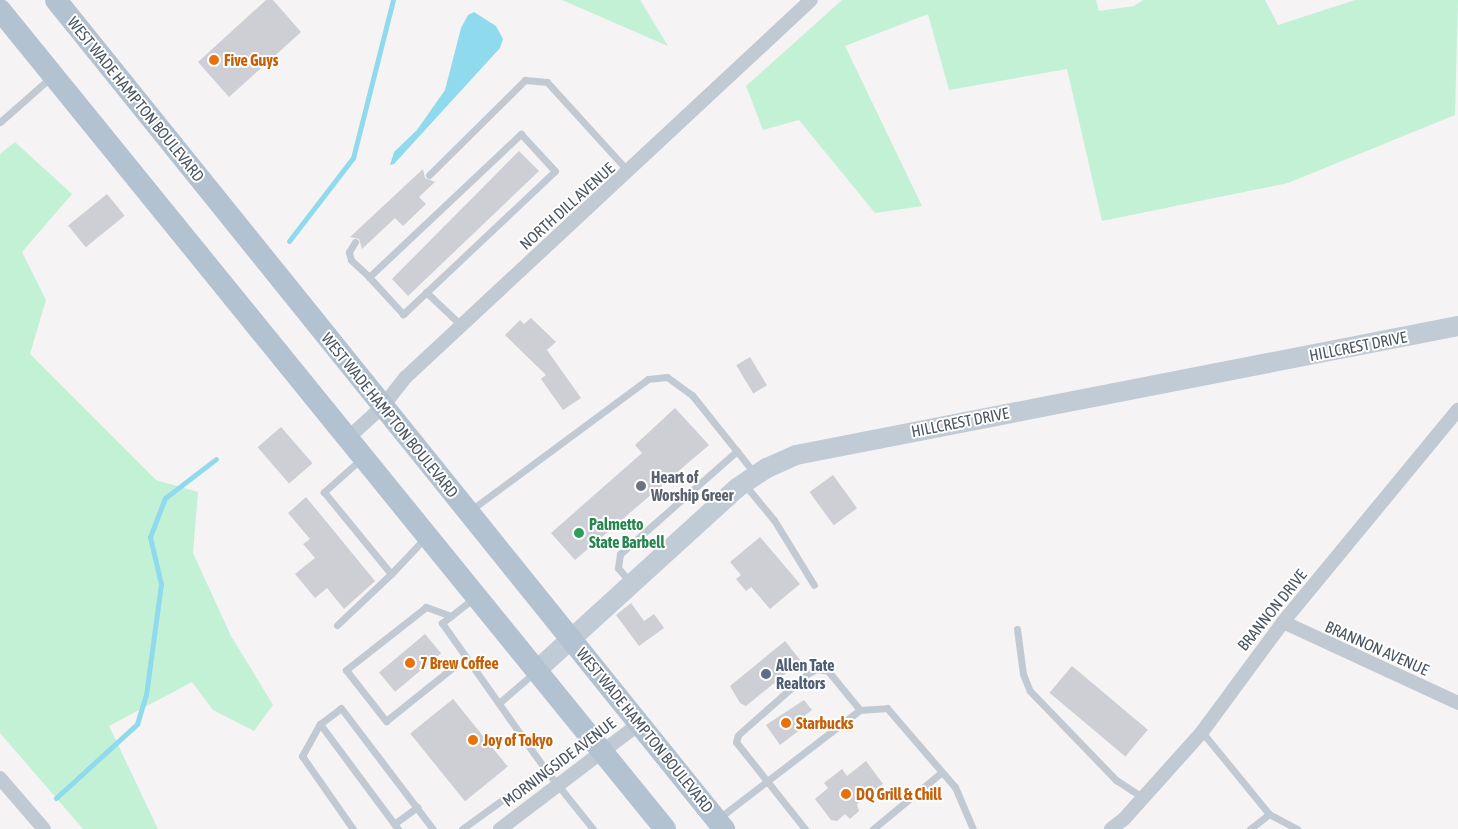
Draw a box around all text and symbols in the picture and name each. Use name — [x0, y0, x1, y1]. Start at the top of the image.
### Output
street label: WEST WADE HAMPTON BOULEVARD — [64, 13, 208, 185]
place label: Five Guys — [224, 50, 278, 70]
marker: Five Guys — [208, 54, 220, 66]
street label: NORTH DILL AVENUE — [516, 158, 618, 254]
street label: HILLCREST DRIVE — [1308, 327, 1408, 365]
street label: WEST WADE HAMPTON BOULEVARD — [318, 329, 462, 501]
street label: HILLCREST DRIVE — [910, 403, 1010, 441]
place label: Heart of Worship Greer — [651, 467, 734, 505]
marker: Heart of Worship Greer — [635, 480, 647, 492]
place label: Palmetto State Barbell — [589, 514, 665, 552]
marker: Palmetto State Barbell — [573, 527, 585, 539]
street label: BRANNON DRIVE — [1233, 565, 1311, 655]
street label: BRANNON AVENUE — [1322, 617, 1432, 679]
street label: WEST WADE HAMPTON BOULEVARD — [573, 644, 717, 816]
place label: 7 Brew Coffee — [420, 653, 499, 673]
place label: Allen Tate Realtors — [776, 655, 834, 693]
marker: 7 Brew Coffee — [404, 657, 416, 669]
marker: Allen Tate Realtors — [760, 668, 772, 680]
street label: MORNINGSIDE AVENUE — [499, 713, 619, 811]
place label: Starbucks — [796, 713, 853, 733]
marker: Starbucks — [780, 717, 792, 729]
place label: Joy of Tokyo — [483, 730, 553, 750]
marker: Joy of Tokyo — [467, 734, 479, 746]
place label: DQ Grill & Chill — [856, 784, 942, 804]
marker: DQ Grill & Chill — [840, 788, 852, 800]

